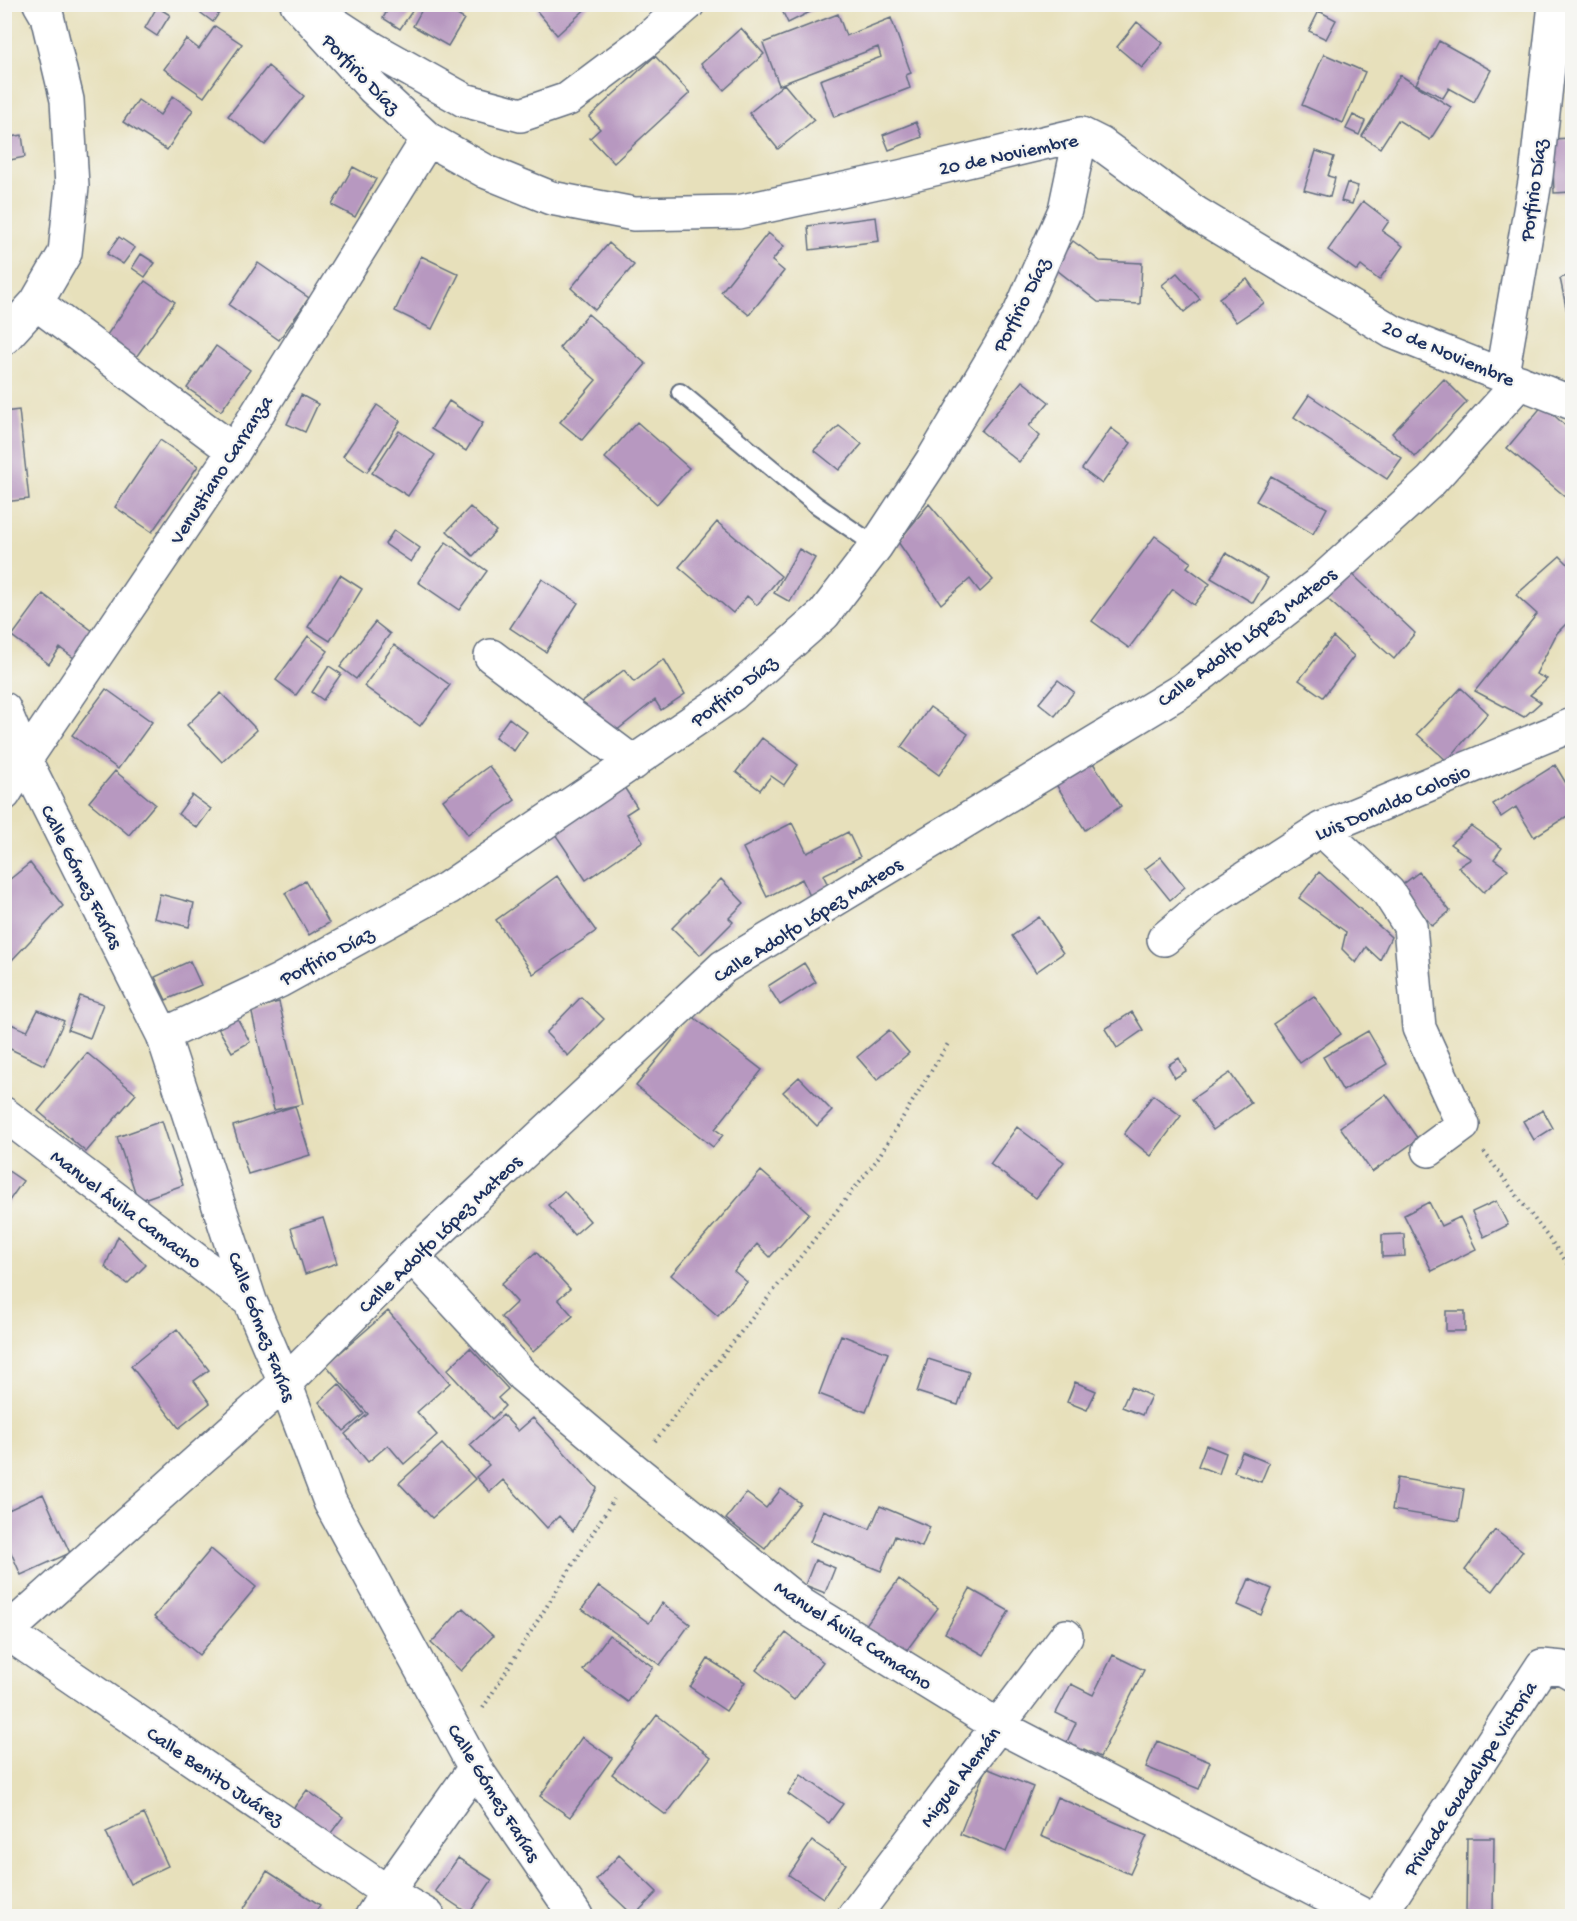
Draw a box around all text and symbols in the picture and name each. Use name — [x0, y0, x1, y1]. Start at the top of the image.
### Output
street label: Porfirio Díaz — [315, 30, 404, 121]
street label: 20 de Noviembre — [937, 130, 1081, 182]
street label: Porfirio Díaz — [1517, 137, 1554, 244]
street label: Porfirio Díaz — [989, 254, 1057, 357]
street label: 20 de Noviembre — [1378, 317, 1518, 394]
street label: Venustiano Carranza — [166, 392, 280, 550]
street label: Calle Adolfo López Mateos — [1154, 564, 1343, 714]
street label: Porfirio Díaz — [687, 651, 784, 734]
street label: Luis Donaldo Colosio — [1312, 761, 1474, 847]
street label: Calle Gómez Farías — [34, 802, 126, 954]
street label: Calle Adolfo López Mateos — [710, 854, 908, 989]
street label: Porfirio Díaz — [276, 923, 379, 993]
street label: Manuel Ávila Camacho — [45, 1145, 206, 1275]
street label: Calle Adolfo López Mateos — [355, 1151, 528, 1320]
street label: Calle Gómez Farías — [221, 1249, 299, 1406]
street label: Manuel Ávila Camacho — [769, 1576, 936, 1697]
street label: Privada Guadalupe Victoria — [1400, 1677, 1544, 1883]
street label: Calle Gómez Farías — [440, 1721, 544, 1868]
street label: Calle Benito Juárez — [141, 1723, 288, 1833]
street label: Miguel Alemán — [917, 1723, 1007, 1833]

